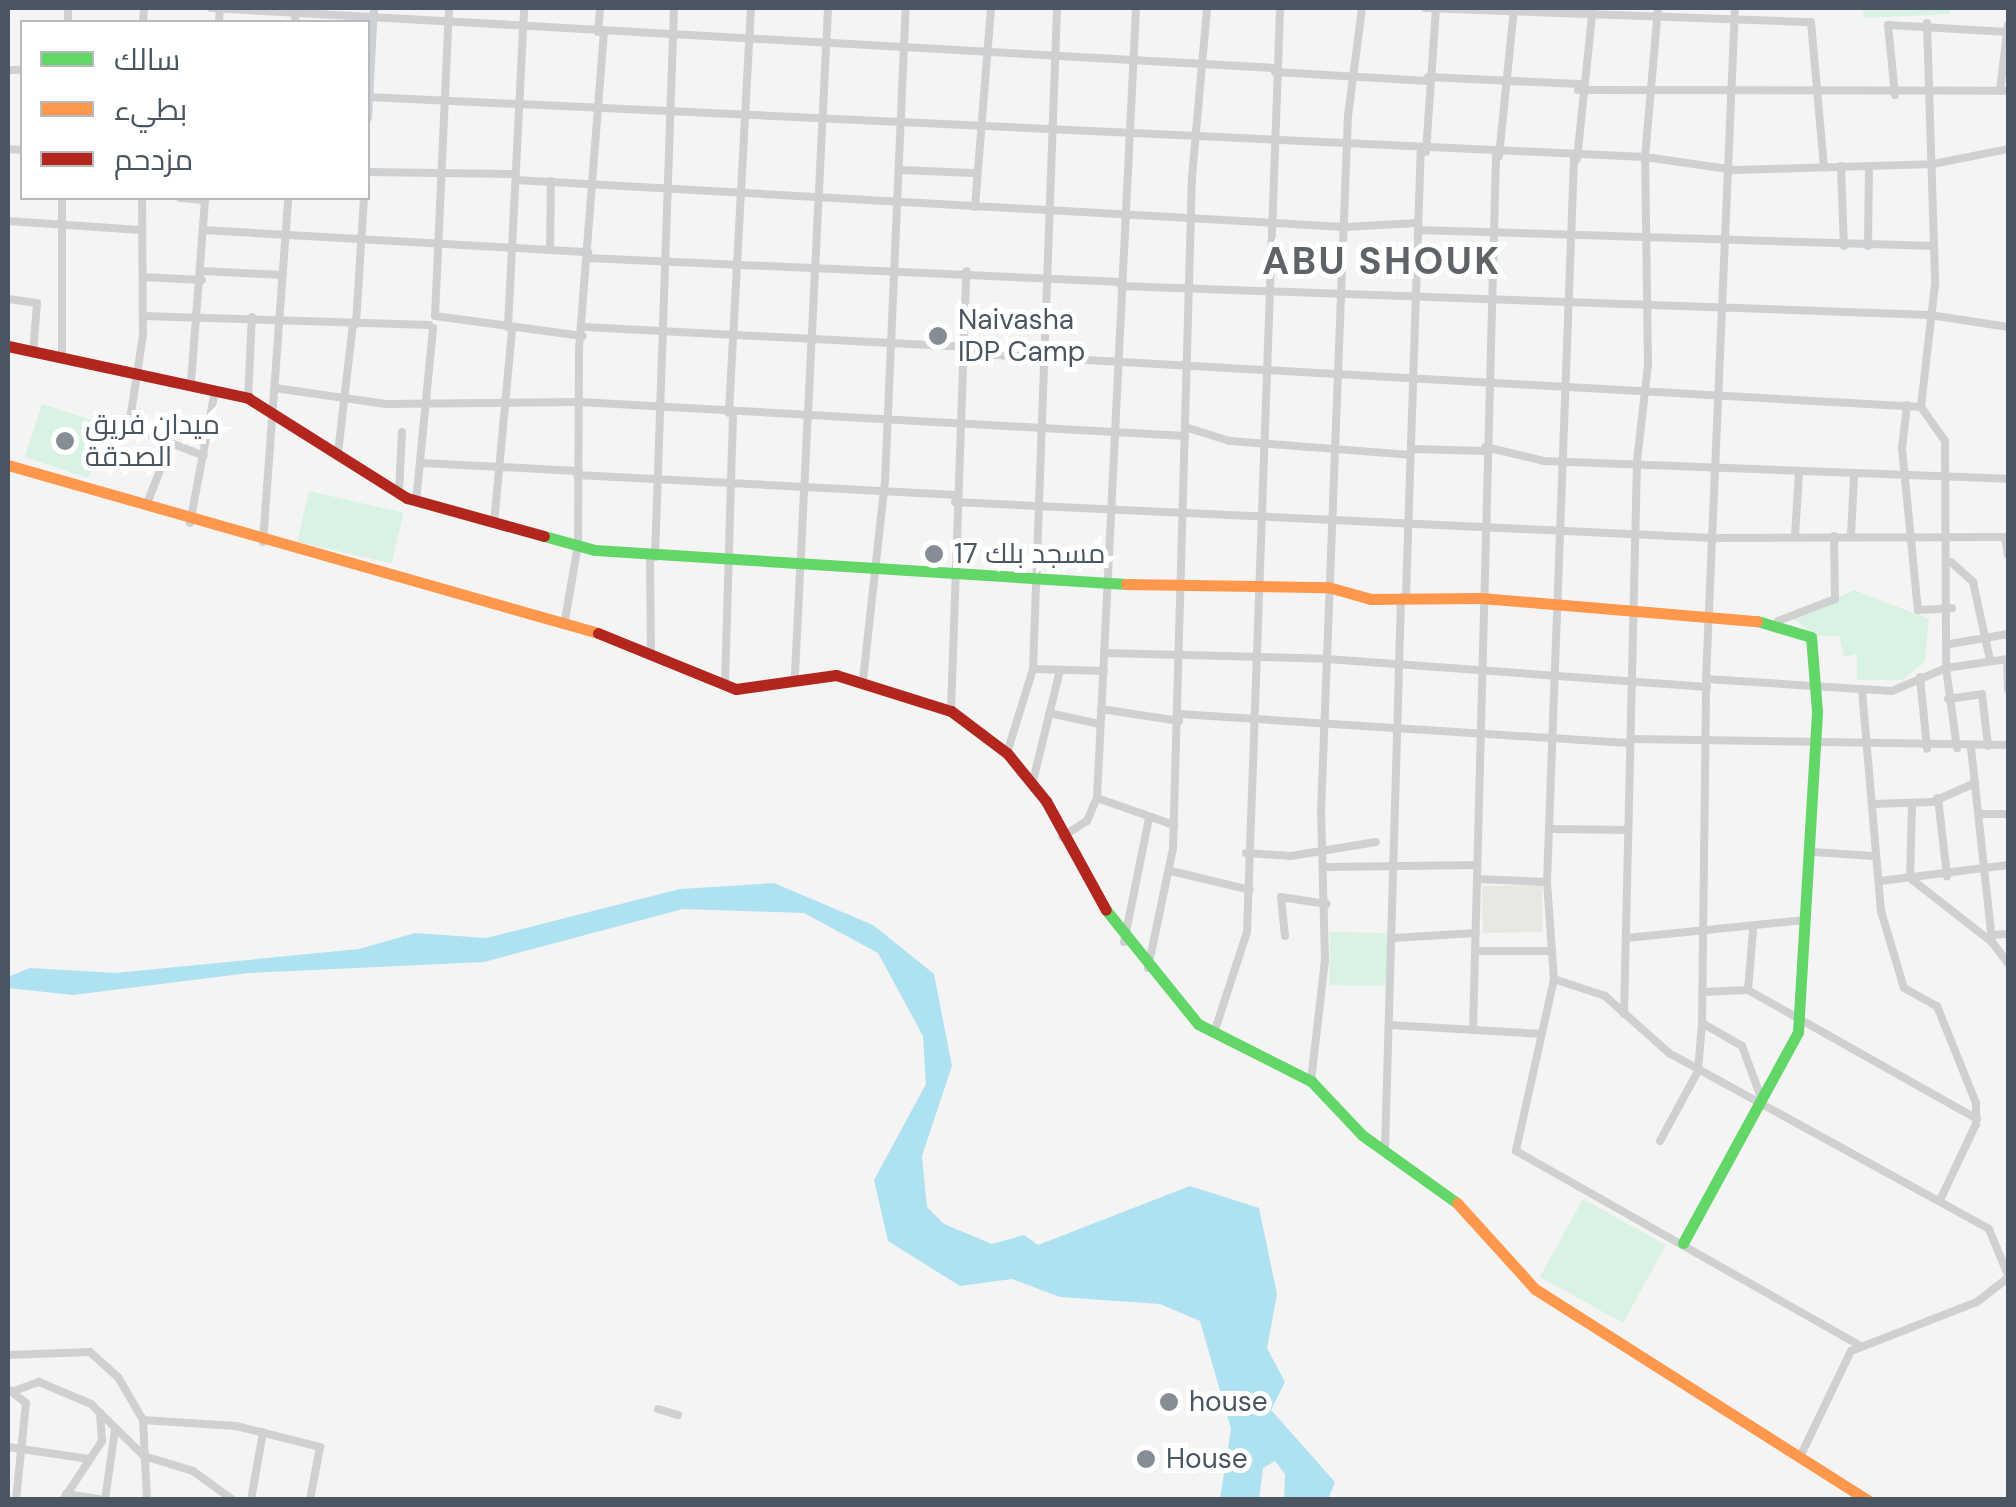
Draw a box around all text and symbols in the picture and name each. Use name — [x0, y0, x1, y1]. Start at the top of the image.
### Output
legend — [20, 20, 370, 200]
text: سالك — [114, 40, 180, 79]
text: بطيء — [114, 90, 187, 129]
text: مزدحم — [114, 140, 193, 179]
district label: ABU SHOUK — [1262, 239, 1502, 285]
place label: Naivasha IDP Camp — [958, 303, 1085, 369]
marker: Naivasha IDP Camp — [927, 325, 949, 347]
place label: ميدان فريق الصدقة — [85, 408, 220, 474]
marker: ميدان فريق الصدقة — [54, 430, 76, 452]
place label: مسجد بلك 17 — [954, 537, 1105, 571]
marker: مسجد بلك 17 — [923, 543, 945, 565]
place label: house — [1189, 1385, 1268, 1419]
marker: house — [1158, 1391, 1180, 1413]
place label: House — [1166, 1442, 1248, 1476]
marker: House — [1135, 1448, 1157, 1470]

